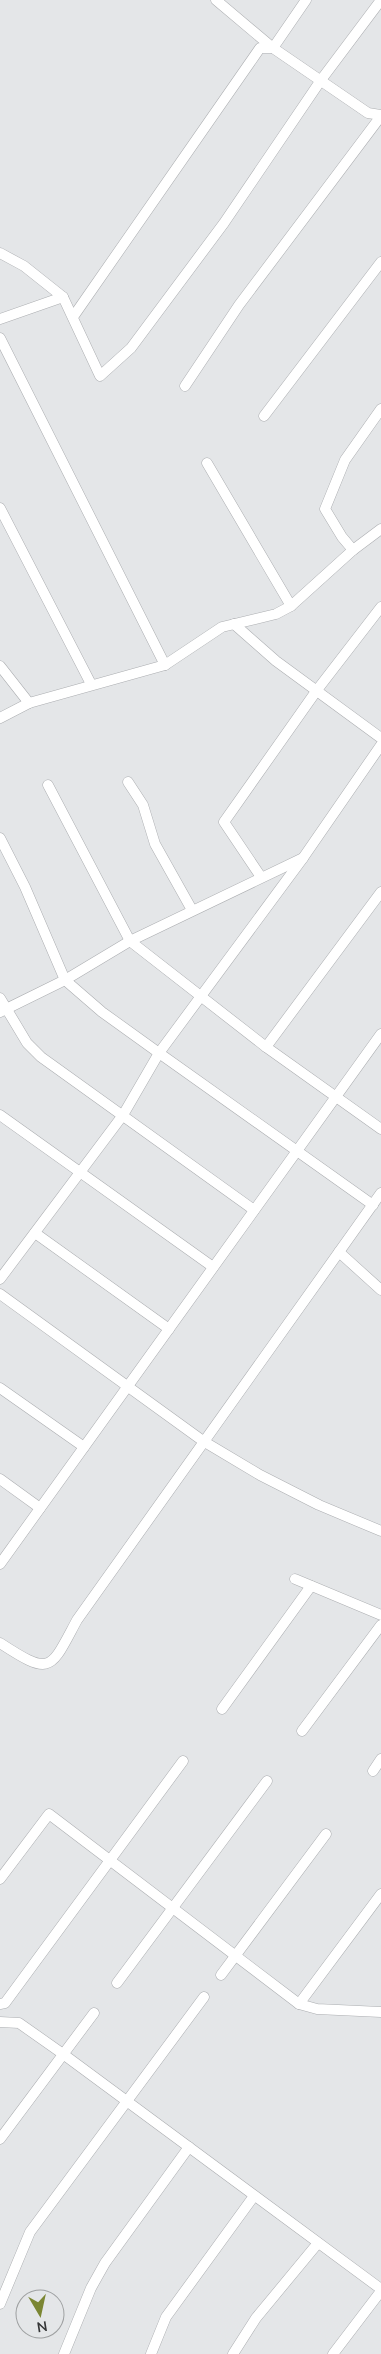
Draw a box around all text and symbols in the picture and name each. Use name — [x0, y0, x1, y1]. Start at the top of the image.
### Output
north arrow — [15, 2289, 65, 2339]
text: N — [35, 2316, 49, 2337]

